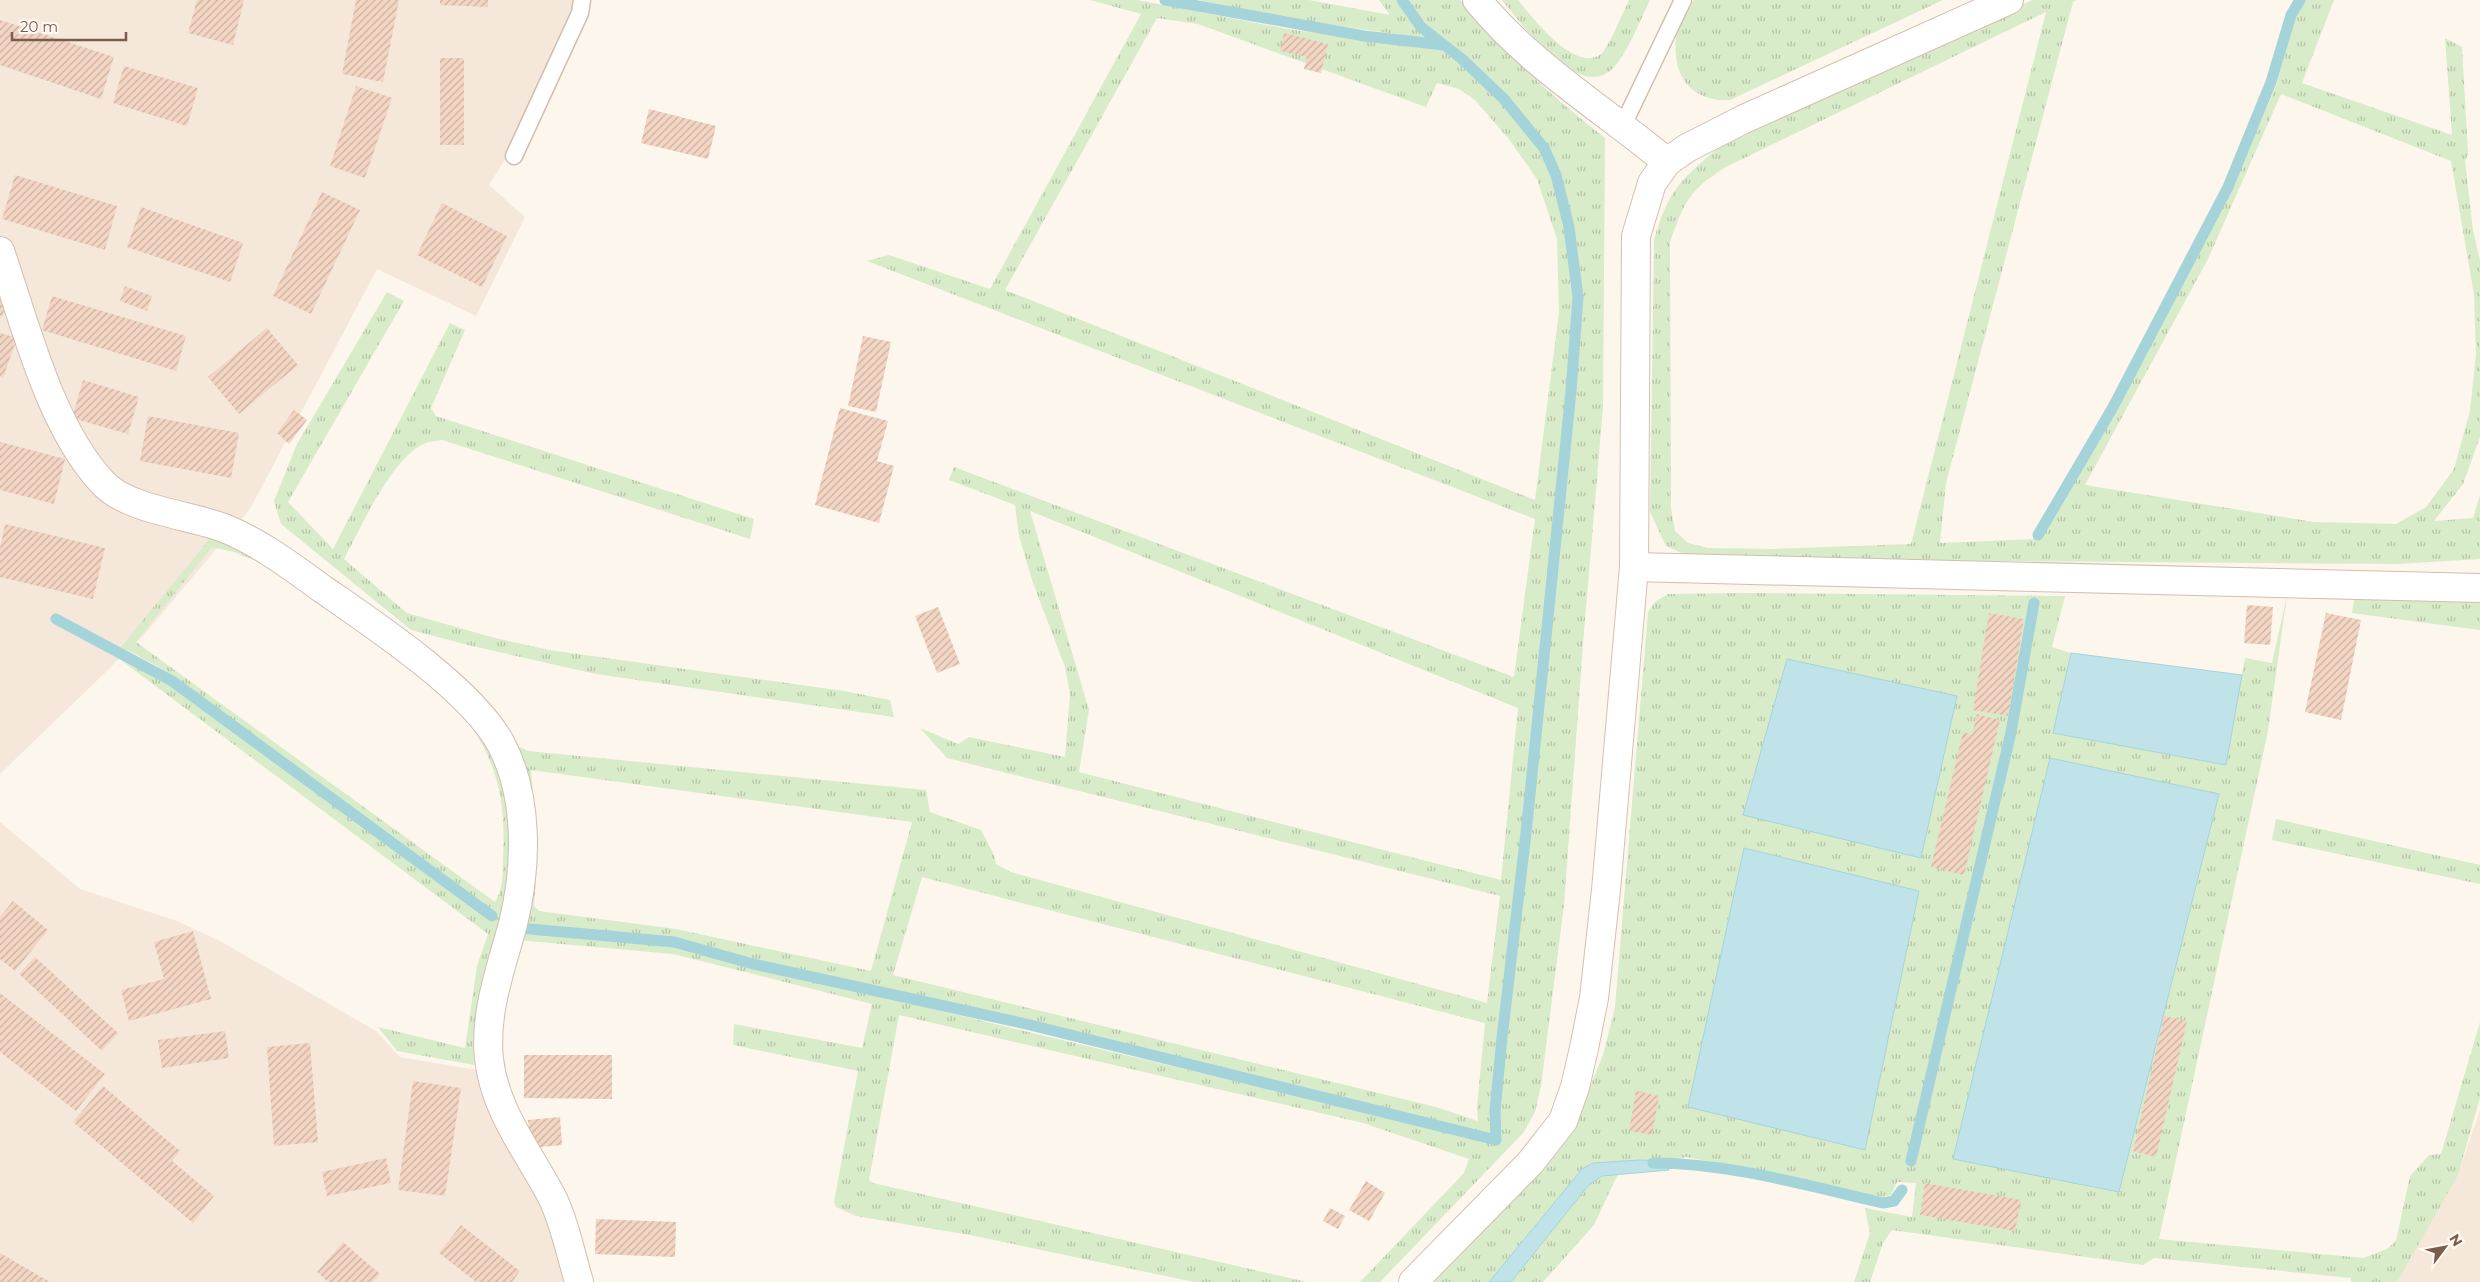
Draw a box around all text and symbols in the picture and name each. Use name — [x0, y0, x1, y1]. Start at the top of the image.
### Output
scale bar — [12, 10, 126, 42]
text: 20 m — [20, 17, 58, 36]
north arrow — [2420, 1222, 2470, 1272]
text: N — [2445, 1231, 2467, 1250]

